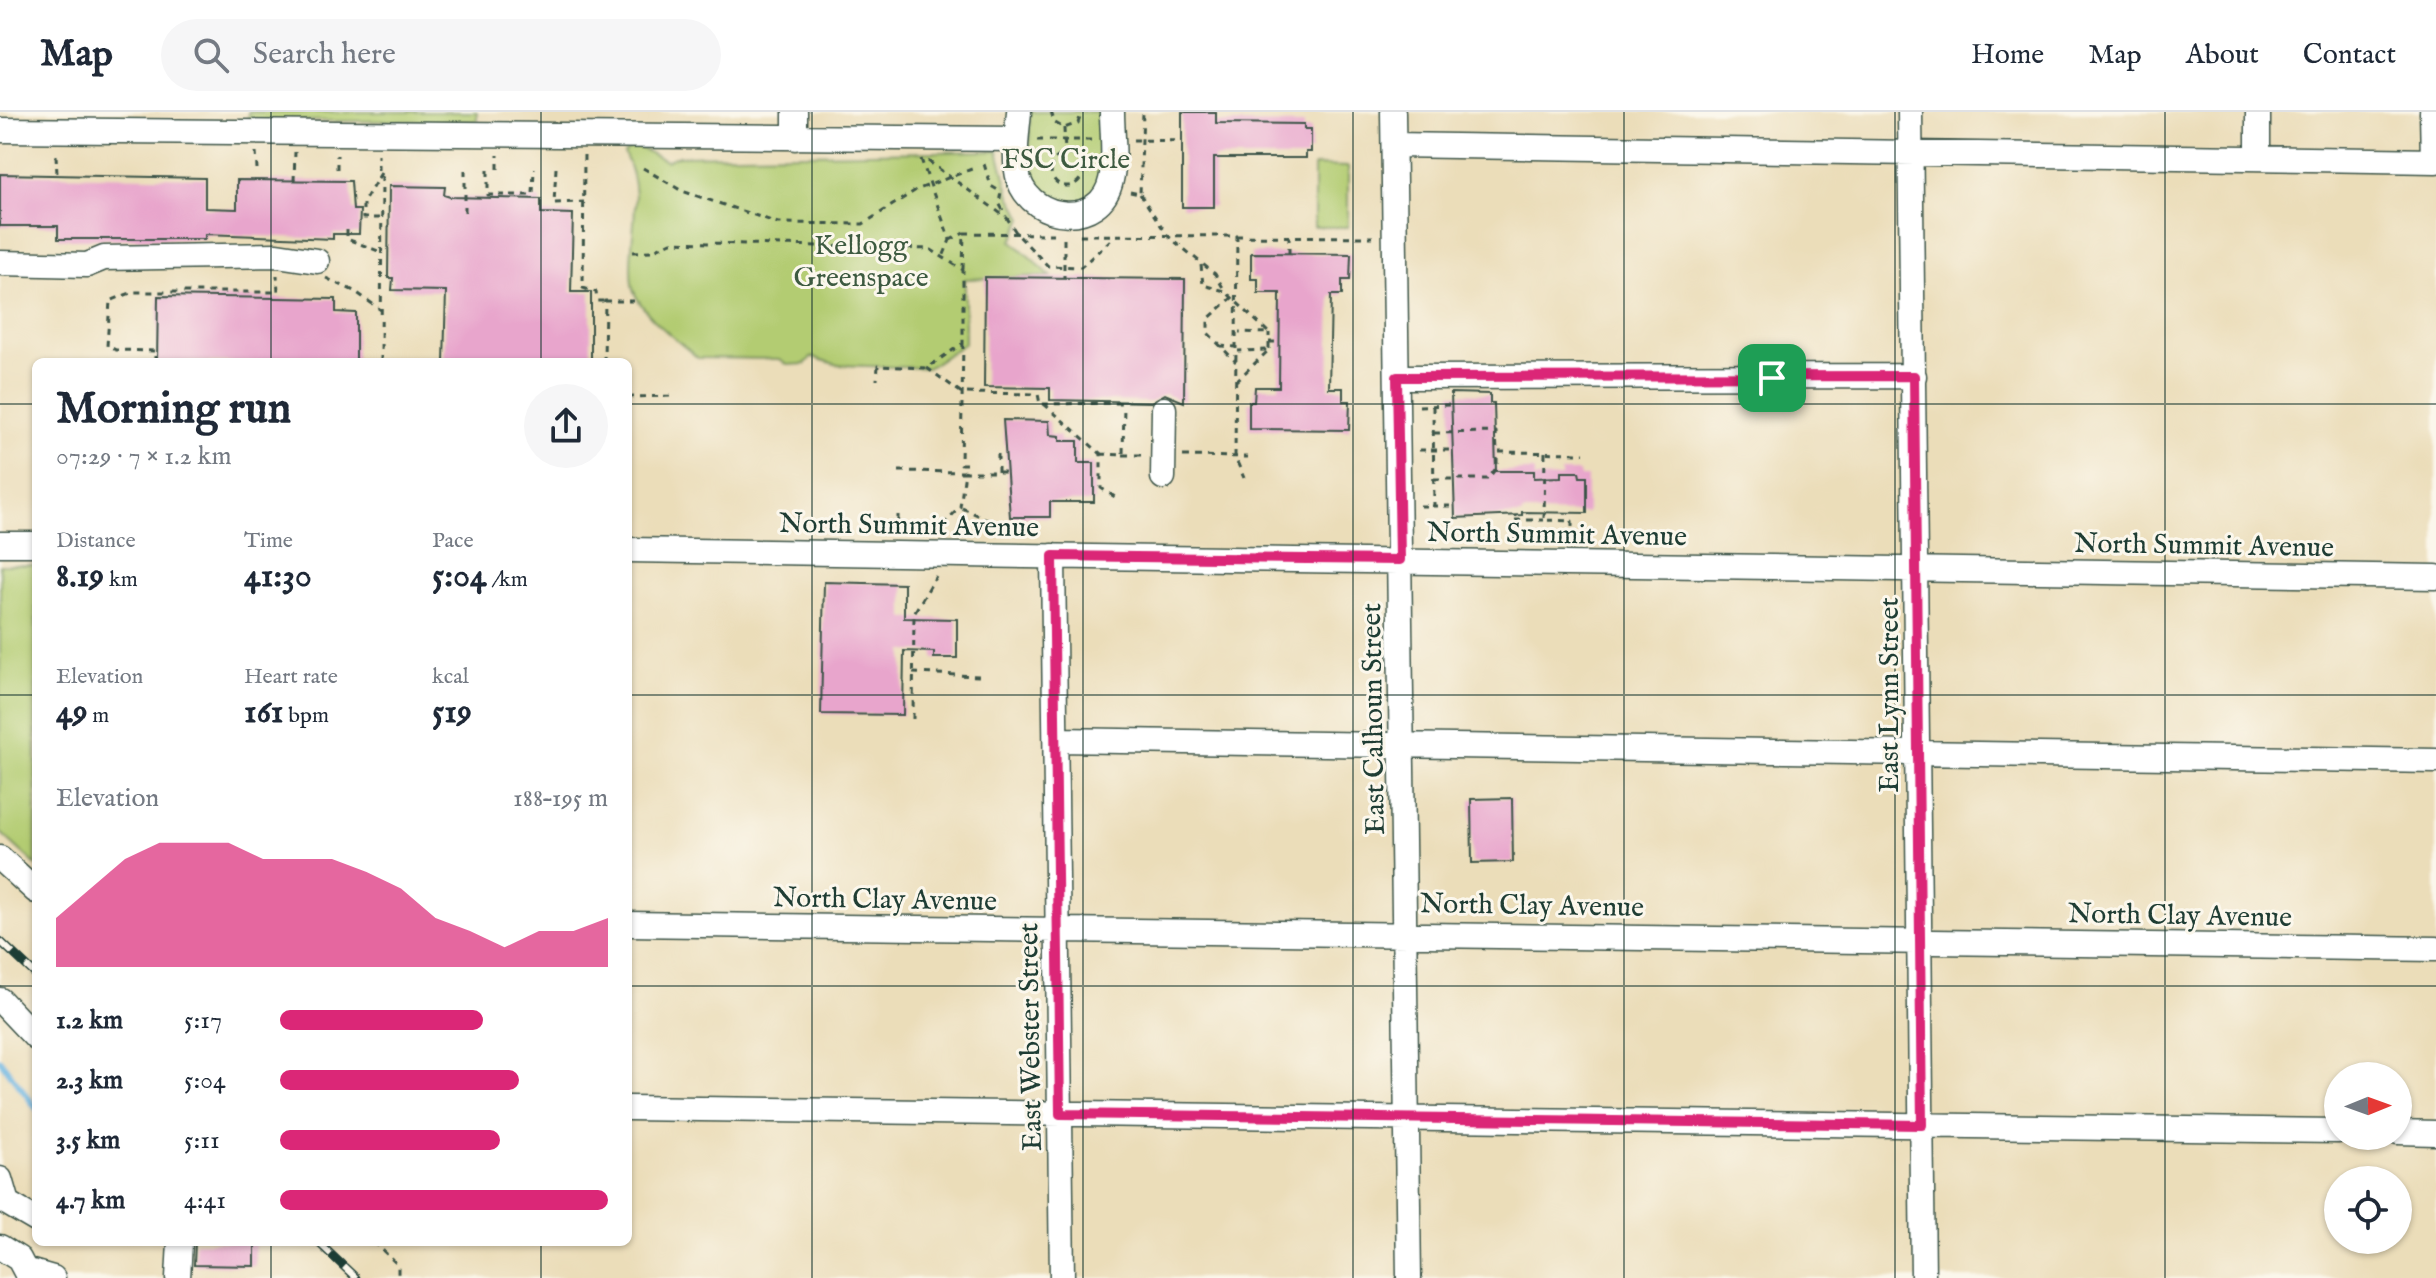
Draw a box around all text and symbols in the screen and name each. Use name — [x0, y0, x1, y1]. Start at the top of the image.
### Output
search box — [161, 19, 721, 91]
text: Map — [40, 31, 113, 79]
icon: search — [189, 33, 233, 77]
text: Search here — [253, 36, 396, 74]
text: Home — [1971, 38, 2044, 73]
text: Map — [2088, 38, 2142, 73]
text: About — [2186, 38, 2259, 73]
text: Contact — [2303, 38, 2396, 73]
park label: FSC Circle — [1002, 143, 1130, 178]
park label: Kellogg Greenspace — [793, 229, 929, 296]
pin — [1738, 344, 1806, 412]
icon: arrive — [1750, 356, 1794, 400]
text: Morning run — [56, 382, 291, 438]
button: share — [524, 384, 608, 468]
text: 07:29 · 7 × 1.2 km — [56, 440, 231, 473]
street label: North Summit Avenue — [779, 507, 1039, 546]
street label: North Summit Avenue — [1427, 516, 1687, 555]
text: Distance — [56, 527, 136, 555]
text: Time — [244, 527, 293, 555]
text: Pace — [432, 527, 474, 555]
street label: North Summit Avenue — [2074, 527, 2334, 566]
text: 8.19 — [56, 555, 104, 598]
text: 41:30 — [244, 555, 312, 598]
text: 5:04 — [432, 555, 487, 598]
text: km — [104, 566, 138, 594]
text: /km — [487, 566, 528, 594]
street label: East Lynn Street — [1873, 597, 1908, 793]
street label: East Calhoun Street — [1355, 602, 1394, 835]
text: Elevation — [56, 663, 143, 691]
text: Heart rate — [244, 663, 338, 691]
text: kcal — [432, 663, 469, 691]
text: 49 — [56, 691, 88, 734]
text: 161 — [244, 691, 283, 734]
text: 519 — [432, 691, 472, 734]
text: m — [88, 702, 109, 730]
text: bpm — [283, 702, 329, 730]
text: Elevation — [56, 782, 159, 815]
text: 188–195 m — [513, 782, 608, 815]
street label: North Clay Avenue — [773, 881, 998, 920]
street label: North Clay Avenue — [1420, 887, 1645, 926]
street label: North Clay Avenue — [2068, 897, 2293, 936]
street label: East Webster Street — [1012, 922, 1051, 1151]
text: 1.2 km — [56, 1004, 123, 1037]
text: 5:17 — [184, 1004, 222, 1037]
north arrow — [2324, 1062, 2412, 1150]
map controls — [2324, 1062, 2412, 1254]
text: 2.3 km — [56, 1064, 123, 1097]
text: 5:04 — [184, 1064, 226, 1097]
text: 3.5 km — [56, 1124, 120, 1157]
text: 5:11 — [184, 1124, 220, 1157]
button: locate — [2324, 1166, 2412, 1254]
text: 4.7 km — [56, 1184, 125, 1217]
text: 4:41 — [184, 1184, 226, 1217]

